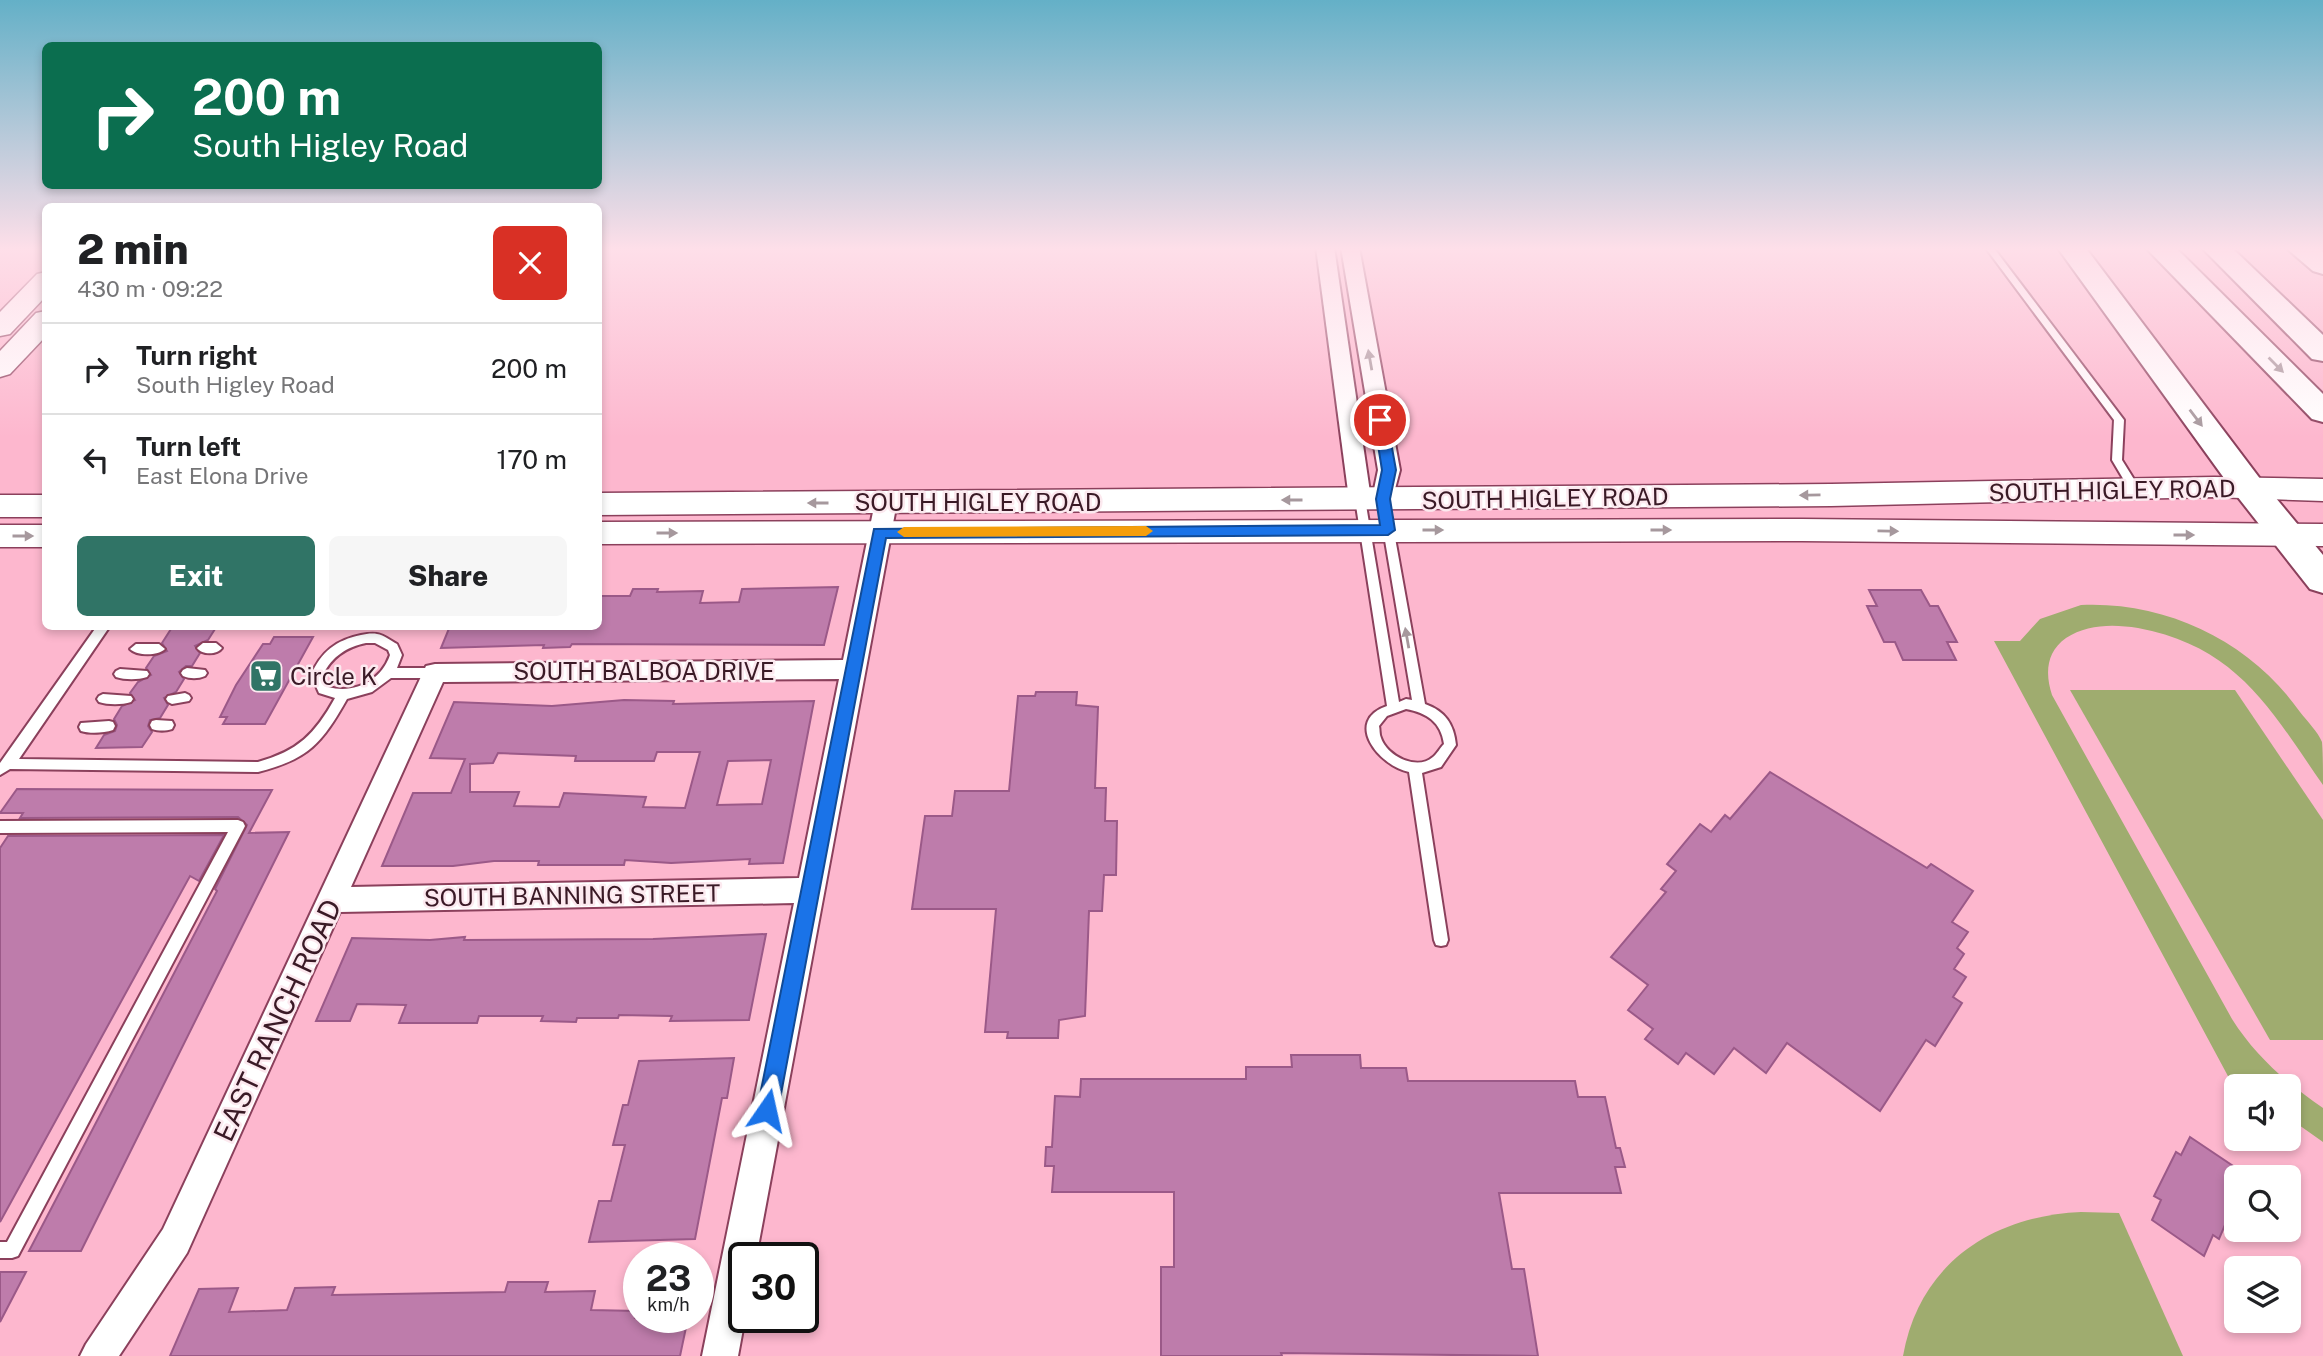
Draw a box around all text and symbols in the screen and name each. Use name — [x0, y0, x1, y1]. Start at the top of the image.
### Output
text: 200 m — [192, 68, 341, 126]
icon: right — [77, 70, 168, 161]
text: South Higley Road — [192, 127, 468, 164]
text: 2 min — [77, 224, 189, 273]
button: close — [493, 226, 567, 300]
text: 430 m · 09:22 — [77, 275, 223, 302]
text: Turn right — [136, 340, 258, 371]
one-way arrow — [1364, 349, 1375, 371]
icon: right — [77, 350, 115, 388]
text: 200 m — [491, 353, 567, 384]
one-way arrow — [2267, 356, 2284, 372]
text: South Higley Road — [136, 371, 335, 398]
pin — [1350, 390, 1410, 450]
icon: arrive — [1361, 401, 1399, 439]
one-way arrow — [2189, 408, 2204, 426]
text: Turn left — [136, 431, 241, 462]
icon: left — [77, 441, 115, 479]
text: 170 m — [497, 444, 567, 475]
text: East Elona Drive — [136, 462, 309, 489]
street label: SOUTH HIGLEY ROAD — [1988, 474, 2236, 506]
street label: SOUTH HIGLEY ROAD — [1421, 482, 1669, 514]
street label: SOUTH HIGLEY ROAD — [855, 488, 1101, 516]
one-way arrow — [1799, 489, 1821, 501]
one-way arrow — [1281, 494, 1303, 506]
one-way arrow — [806, 497, 828, 508]
one-way arrow — [1422, 524, 1444, 536]
one-way arrow — [1650, 524, 1672, 536]
one-way arrow — [1877, 526, 1899, 537]
one-way arrow — [656, 527, 678, 539]
one-way arrow — [2173, 529, 2195, 541]
one-way arrow — [12, 530, 34, 542]
button: Exit — [77, 536, 315, 616]
button: Share — [329, 536, 567, 616]
one-way arrow — [1401, 627, 1412, 649]
supermarket icon: Circle K — [247, 657, 285, 695]
street label: SOUTH BALBOA DRIVE — [513, 657, 775, 685]
place label: Circle K — [290, 662, 377, 690]
street label: SOUTH BANNING STREET — [423, 878, 721, 912]
street label: EAST RANCH ROAD — [206, 894, 348, 1146]
position arrow — [730, 1073, 804, 1147]
map controls — [2224, 1074, 2301, 1333]
button: sound — [2224, 1074, 2301, 1151]
button: search — [2224, 1165, 2301, 1242]
speed limit sign: 30 — [728, 1242, 819, 1333]
button: layers — [2224, 1256, 2301, 1333]
text: 23 — [646, 1258, 691, 1299]
text: km/h — [647, 1294, 690, 1315]

